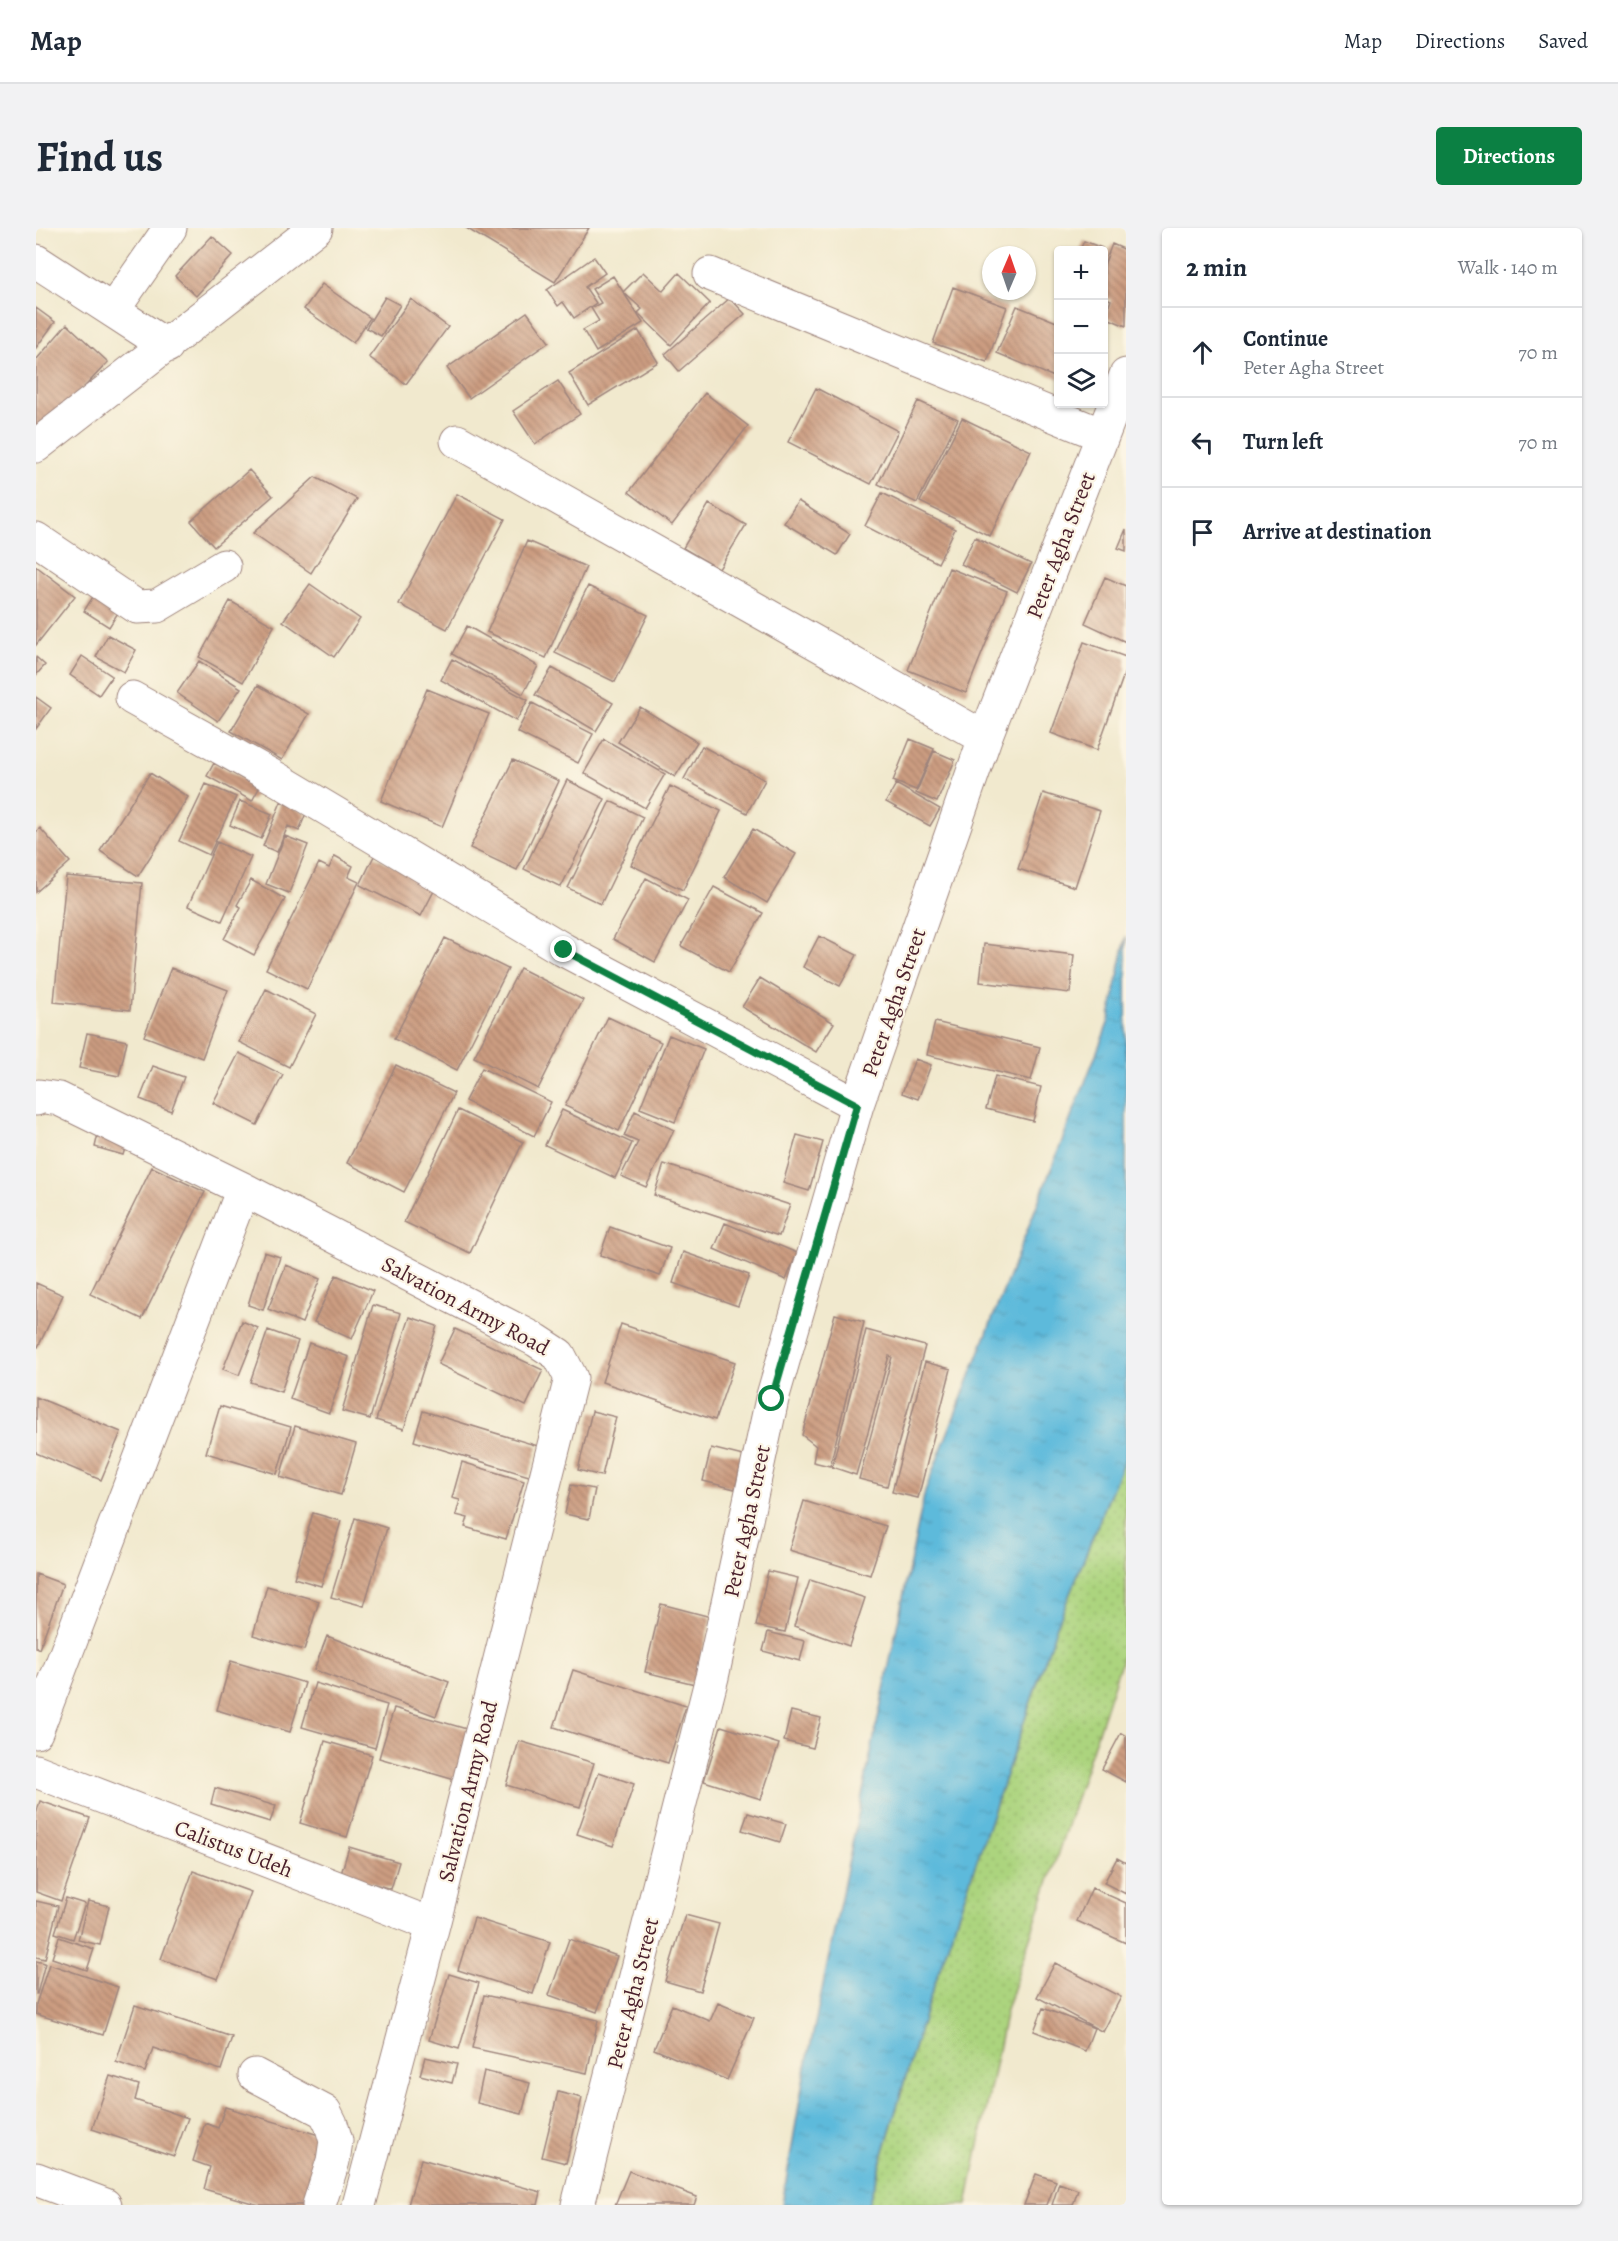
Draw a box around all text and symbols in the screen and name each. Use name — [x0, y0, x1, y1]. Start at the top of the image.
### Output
text: Map — [30, 22, 82, 60]
text: Map — [1344, 27, 1382, 55]
text: Directions — [1415, 27, 1505, 55]
text: Saved — [1538, 27, 1588, 55]
button: Directions — [1436, 127, 1582, 185]
text: Find us — [36, 128, 163, 185]
north arrow — [982, 246, 1036, 300]
map controls — [1054, 246, 1108, 408]
button: + — [1054, 246, 1108, 300]
text: 2 min — [1186, 250, 1247, 285]
text: Walk · 140 m — [1458, 254, 1558, 281]
button: − — [1054, 300, 1108, 354]
text: Continue — [1243, 324, 1328, 354]
icon: ahead — [1186, 336, 1219, 369]
text: 70 m — [1518, 339, 1558, 366]
button: layers — [1054, 354, 1108, 408]
text: Peter Agha Street — [1243, 354, 1384, 381]
icon: left — [1186, 426, 1219, 459]
text: Turn left — [1243, 427, 1323, 457]
text: 70 m — [1518, 429, 1558, 456]
street label: Peter Agha Street — [1019, 468, 1103, 623]
icon: arrive — [1186, 516, 1219, 549]
text: Arrive at destination — [1243, 517, 1432, 547]
street label: Peter Agha Street — [854, 924, 933, 1081]
route end — [550, 936, 576, 962]
street label: Salvation Army Road — [376, 1249, 555, 1363]
route start — [758, 1385, 784, 1411]
street label: Peter Agha Street — [716, 1442, 778, 1600]
street label: Salvation Army Road — [431, 1697, 505, 1885]
street label: Calistus Udeh — [170, 1813, 297, 1885]
street label: Peter Agha Street — [600, 1914, 666, 2072]

